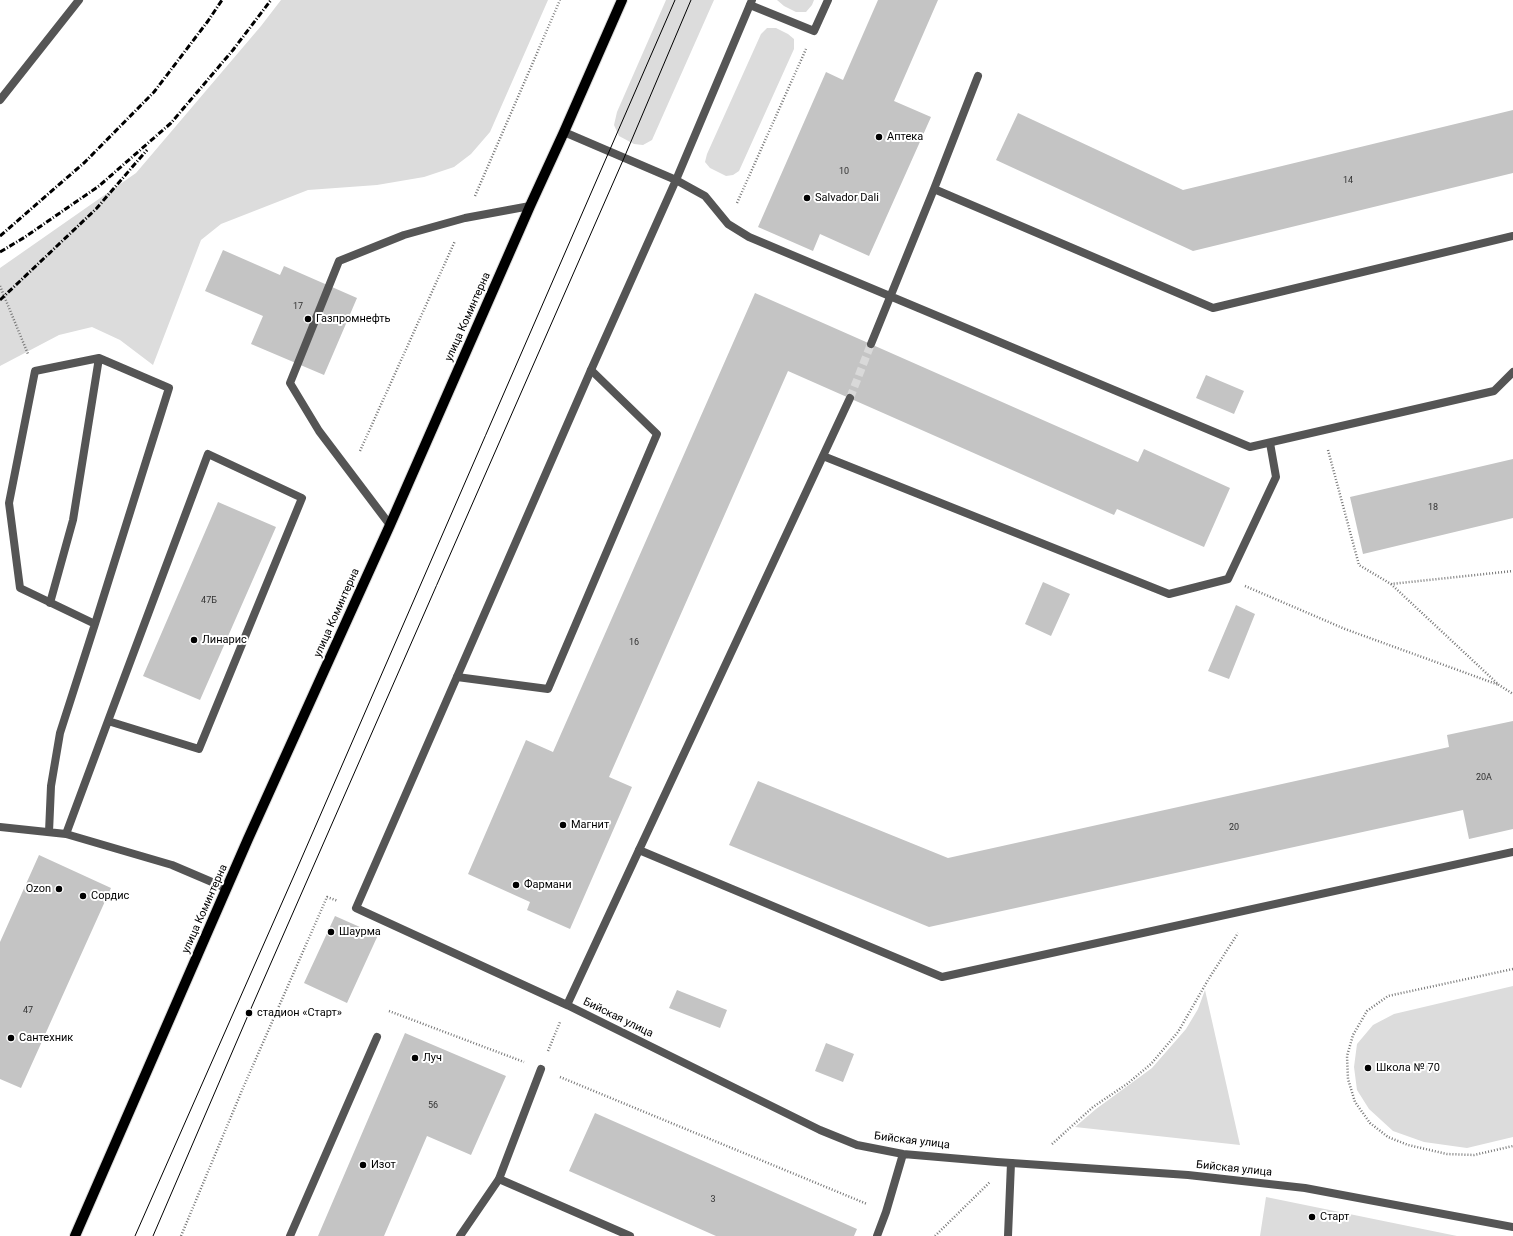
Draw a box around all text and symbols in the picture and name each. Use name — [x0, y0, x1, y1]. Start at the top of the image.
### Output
place label: Аптека — [887, 130, 923, 144]
marker: Аптека — [874, 132, 884, 142]
house number: 10 — [839, 167, 849, 177]
house number: 14 — [1343, 176, 1353, 186]
place label: Salvador Dali — [815, 191, 879, 205]
marker: Salvador Dali — [802, 193, 812, 203]
street label: улица Коминтерна — [442, 270, 494, 364]
house number: 17 — [293, 302, 303, 312]
place label: Газпромнефть — [316, 312, 390, 326]
marker: Газпромнефть — [303, 314, 313, 324]
house number: 18 — [1428, 503, 1438, 513]
street label: улица Коминтерна — [311, 566, 363, 660]
house number: 47Б — [201, 596, 217, 606]
place label: Линарис — [202, 633, 247, 647]
marker: Линарис — [189, 635, 199, 645]
house number: 16 — [629, 638, 639, 648]
house number: 20А — [1476, 773, 1492, 783]
place label: Магнит — [571, 818, 609, 832]
marker: Магнит — [558, 820, 568, 830]
house number: 20 — [1229, 823, 1239, 833]
street label: улица Коминтерна — [179, 862, 231, 956]
place label: Фармани — [524, 878, 571, 892]
marker: Фармани — [511, 880, 521, 890]
place label: Ozon — [26, 882, 51, 896]
marker: Ozon — [54, 884, 64, 894]
place label: Сордис — [91, 889, 129, 903]
marker: Сордис — [78, 891, 88, 901]
place label: Шаурма — [339, 925, 381, 939]
marker: Шаурма — [326, 927, 336, 937]
street label: Бийская улица — [581, 995, 655, 1041]
house number: 47 — [23, 1006, 33, 1016]
place label: стадион «Старт» — [257, 1006, 342, 1020]
marker: стадион «Старт» — [244, 1008, 254, 1018]
place label: Сантехник — [19, 1031, 73, 1045]
marker: Сантехник — [6, 1033, 16, 1043]
place label: Луч — [423, 1051, 442, 1065]
marker: Луч — [410, 1053, 420, 1063]
place label: Школа № 70 — [1376, 1061, 1440, 1075]
marker: Школа № 70 — [1363, 1063, 1373, 1073]
house number: 56 — [428, 1101, 438, 1111]
street label: Бийская улица — [873, 1130, 951, 1152]
place label: Изот — [371, 1158, 396, 1172]
street label: Бийская улица — [1195, 1158, 1273, 1180]
marker: Изот — [358, 1160, 368, 1170]
house number: 3 — [710, 1195, 716, 1205]
place label: Старт — [1320, 1210, 1349, 1224]
marker: Старт — [1307, 1212, 1317, 1222]

